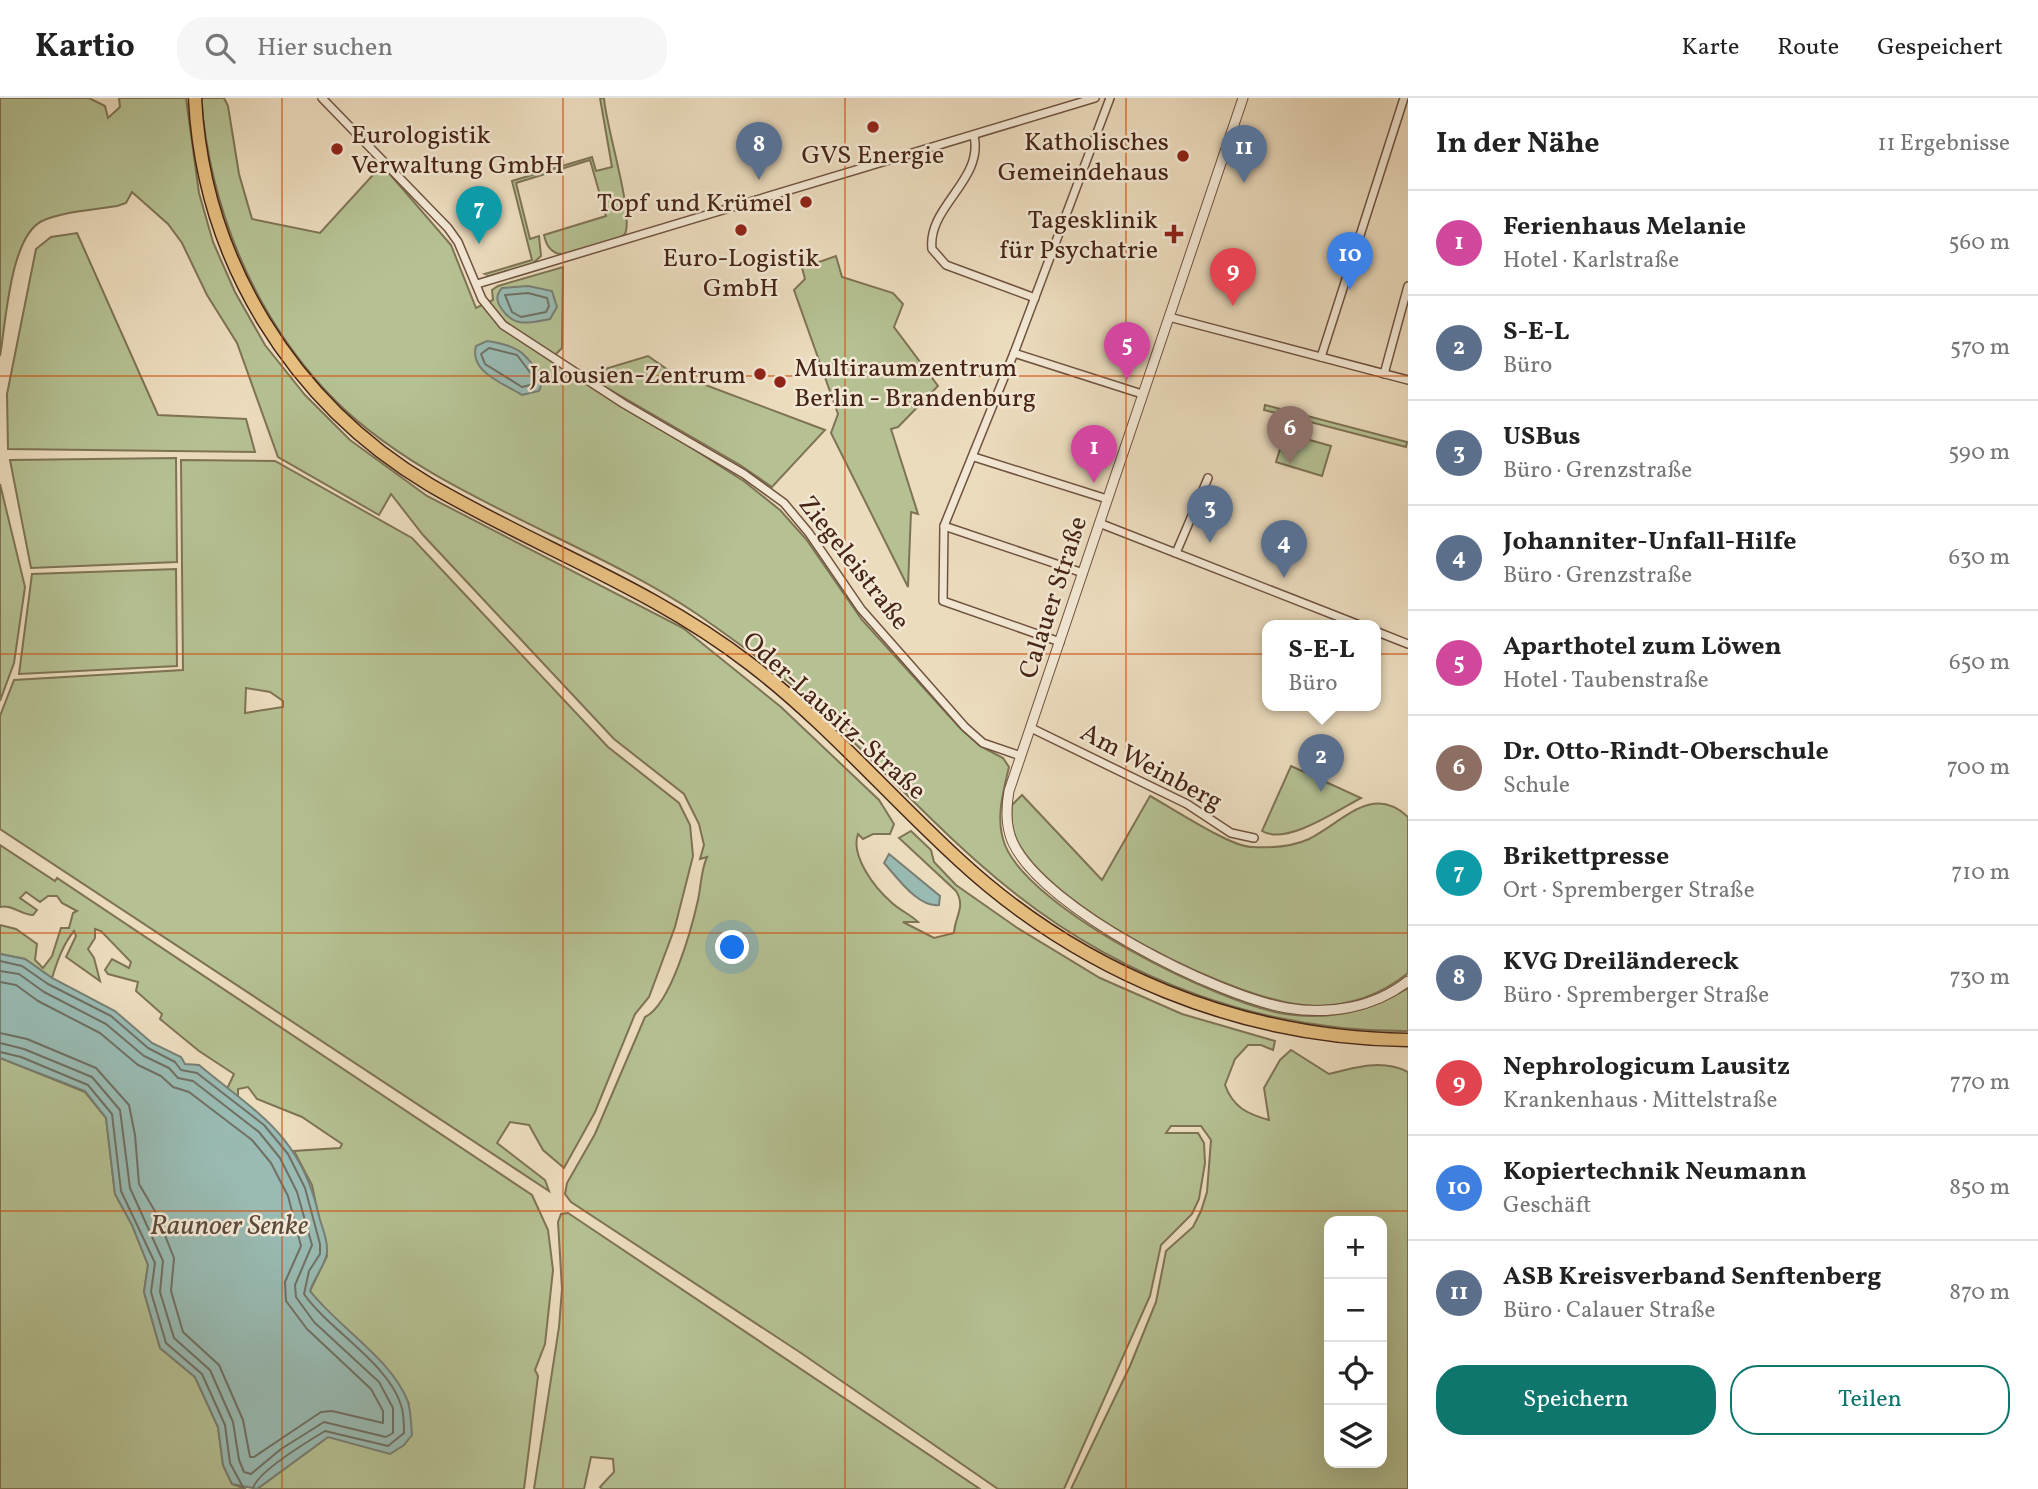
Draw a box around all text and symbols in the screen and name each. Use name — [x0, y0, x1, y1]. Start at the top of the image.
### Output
search box — [177, 17, 667, 80]
text: Kartio — [35, 25, 135, 71]
icon: search — [201, 29, 239, 67]
text: Hier suchen — [257, 30, 393, 66]
text: Karte — [1682, 31, 1739, 65]
text: Route — [1777, 31, 1839, 65]
text: Gespeichert — [1877, 31, 2003, 65]
place label: Eurologistik Verwaltung GmbH — [351, 118, 564, 184]
marker: GVS Energie — [865, 119, 881, 135]
pin: 8 — [736, 122, 782, 180]
text: In der Nähe — [1436, 123, 1600, 165]
place label: Katholisches Gemeindehaus — [998, 125, 1169, 191]
pin: 11 — [1221, 125, 1267, 183]
text: 11 Ergebnisse — [1878, 128, 2010, 160]
place label: GVS Energie — [802, 138, 944, 174]
marker: Eurologistik Verwaltung GmbH — [329, 141, 345, 157]
marker: Katholisches Gemeindehaus — [1175, 148, 1191, 164]
pin: 7 — [456, 186, 502, 244]
place label: Topf und Krümel — [597, 186, 792, 222]
marker: Topf und Krümel — [798, 194, 814, 210]
place label: Tagesklinik für Psychatrie — [999, 203, 1158, 269]
text: Ferienhaus Melanie — [1503, 209, 1746, 245]
marker: Euro-Logistik GmbH — [733, 222, 749, 238]
marker: Tagesklinik für Psychatrie — [1164, 224, 1184, 244]
text: 1 — [1454, 227, 1464, 259]
text: 560 m — [1949, 227, 2010, 259]
pin: 10 — [1327, 232, 1373, 290]
place label: Euro-Logistik GmbH — [663, 241, 819, 307]
text: Hotel · Karlstraße — [1503, 245, 1679, 277]
pin: 9 — [1210, 248, 1256, 306]
text: S-E-L — [1503, 314, 1569, 350]
pin: 5 — [1104, 322, 1150, 380]
text: 2 — [1453, 332, 1465, 364]
text: 570 m — [1950, 332, 2010, 364]
text: Büro — [1503, 350, 1552, 382]
place label: Multiraumzentrum Berlin - Brandenburg — [794, 351, 1036, 417]
place label: Jalousien-Zentrum — [530, 358, 746, 394]
marker: Jalousien-Zentrum — [752, 366, 768, 382]
marker: Multiraumzentrum Berlin - Brandenburg — [772, 374, 788, 390]
pin: 6 — [1267, 406, 1313, 464]
text: USBus — [1503, 419, 1581, 455]
pin: 1 — [1071, 425, 1117, 483]
text: 3 — [1453, 437, 1465, 469]
text: 590 m — [1948, 437, 2010, 469]
text: Büro · Grenzstraße — [1503, 455, 1692, 487]
pin: 3 — [1187, 485, 1233, 543]
street label: Ziegeleistraße — [789, 488, 917, 638]
street label: Calauer Straße — [1011, 512, 1097, 684]
pin: 4 — [1261, 520, 1307, 578]
text: Johanniter-Unfall-Hilfe — [1503, 524, 1797, 560]
text: 4 — [1452, 542, 1466, 574]
text: 630 m — [1949, 542, 2010, 574]
text: Büro · Grenzstraße — [1503, 560, 1692, 592]
popup — [1262, 620, 1381, 711]
street label: Oder-Lausitz-Straße — [734, 624, 934, 809]
text: Aparthotel zum Löwen — [1503, 629, 1782, 665]
text: S-E-L — [1288, 632, 1355, 668]
text: 5 — [1453, 647, 1465, 679]
text: 650 m — [1949, 647, 2010, 679]
text: Hotel · Taubenstraße — [1503, 665, 1709, 697]
text: Büro — [1288, 668, 1337, 700]
street label: Am Weinberg — [1074, 715, 1228, 820]
pin: 2 — [1298, 734, 1344, 792]
text: Dr. Otto-Rindt-Oberschule — [1503, 734, 1829, 770]
text: 6 — [1453, 752, 1465, 784]
text: 700 m — [1947, 752, 2010, 784]
text: Schule — [1503, 770, 1570, 802]
text: Brikettpresse — [1503, 839, 1669, 875]
text: 7 — [1454, 857, 1465, 889]
text: 710 m — [1951, 857, 2010, 889]
text: Ort · Spremberger Straße — [1503, 875, 1755, 907]
your location — [715, 930, 749, 964]
text: KVG Dreiländereck — [1503, 944, 1739, 980]
text: 8 — [1453, 962, 1465, 994]
text: 730 m — [1949, 962, 2010, 994]
text: Büro · Spremberger Straße — [1503, 980, 1769, 1012]
text: Nephrologicum Lausitz — [1503, 1049, 1790, 1085]
text: 9 — [1453, 1067, 1465, 1099]
text: 770 m — [1950, 1067, 2010, 1099]
text: Krankenhaus · Mittelstraße — [1503, 1085, 1777, 1117]
text: Kopiertechnik Neumann — [1503, 1154, 1807, 1190]
text: 10 — [1447, 1172, 1471, 1204]
text: 850 m — [1949, 1172, 2010, 1204]
text: Geschäft — [1503, 1190, 1591, 1222]
water label: Raunoer Senke — [150, 1207, 308, 1246]
map controls — [1324, 1216, 1387, 1468]
button: + — [1324, 1216, 1387, 1279]
text: ASB Kreisverband Senftenberg — [1503, 1259, 1882, 1295]
text: 11 — [1450, 1277, 1468, 1309]
text: 870 m — [1949, 1277, 2010, 1309]
button: − — [1324, 1279, 1387, 1342]
text: Büro · Calauer Straße — [1503, 1295, 1715, 1327]
button: locate — [1324, 1342, 1387, 1405]
button: Speichern — [1436, 1365, 1716, 1435]
button: Teilen — [1730, 1365, 2010, 1435]
button: layers — [1324, 1405, 1387, 1468]

